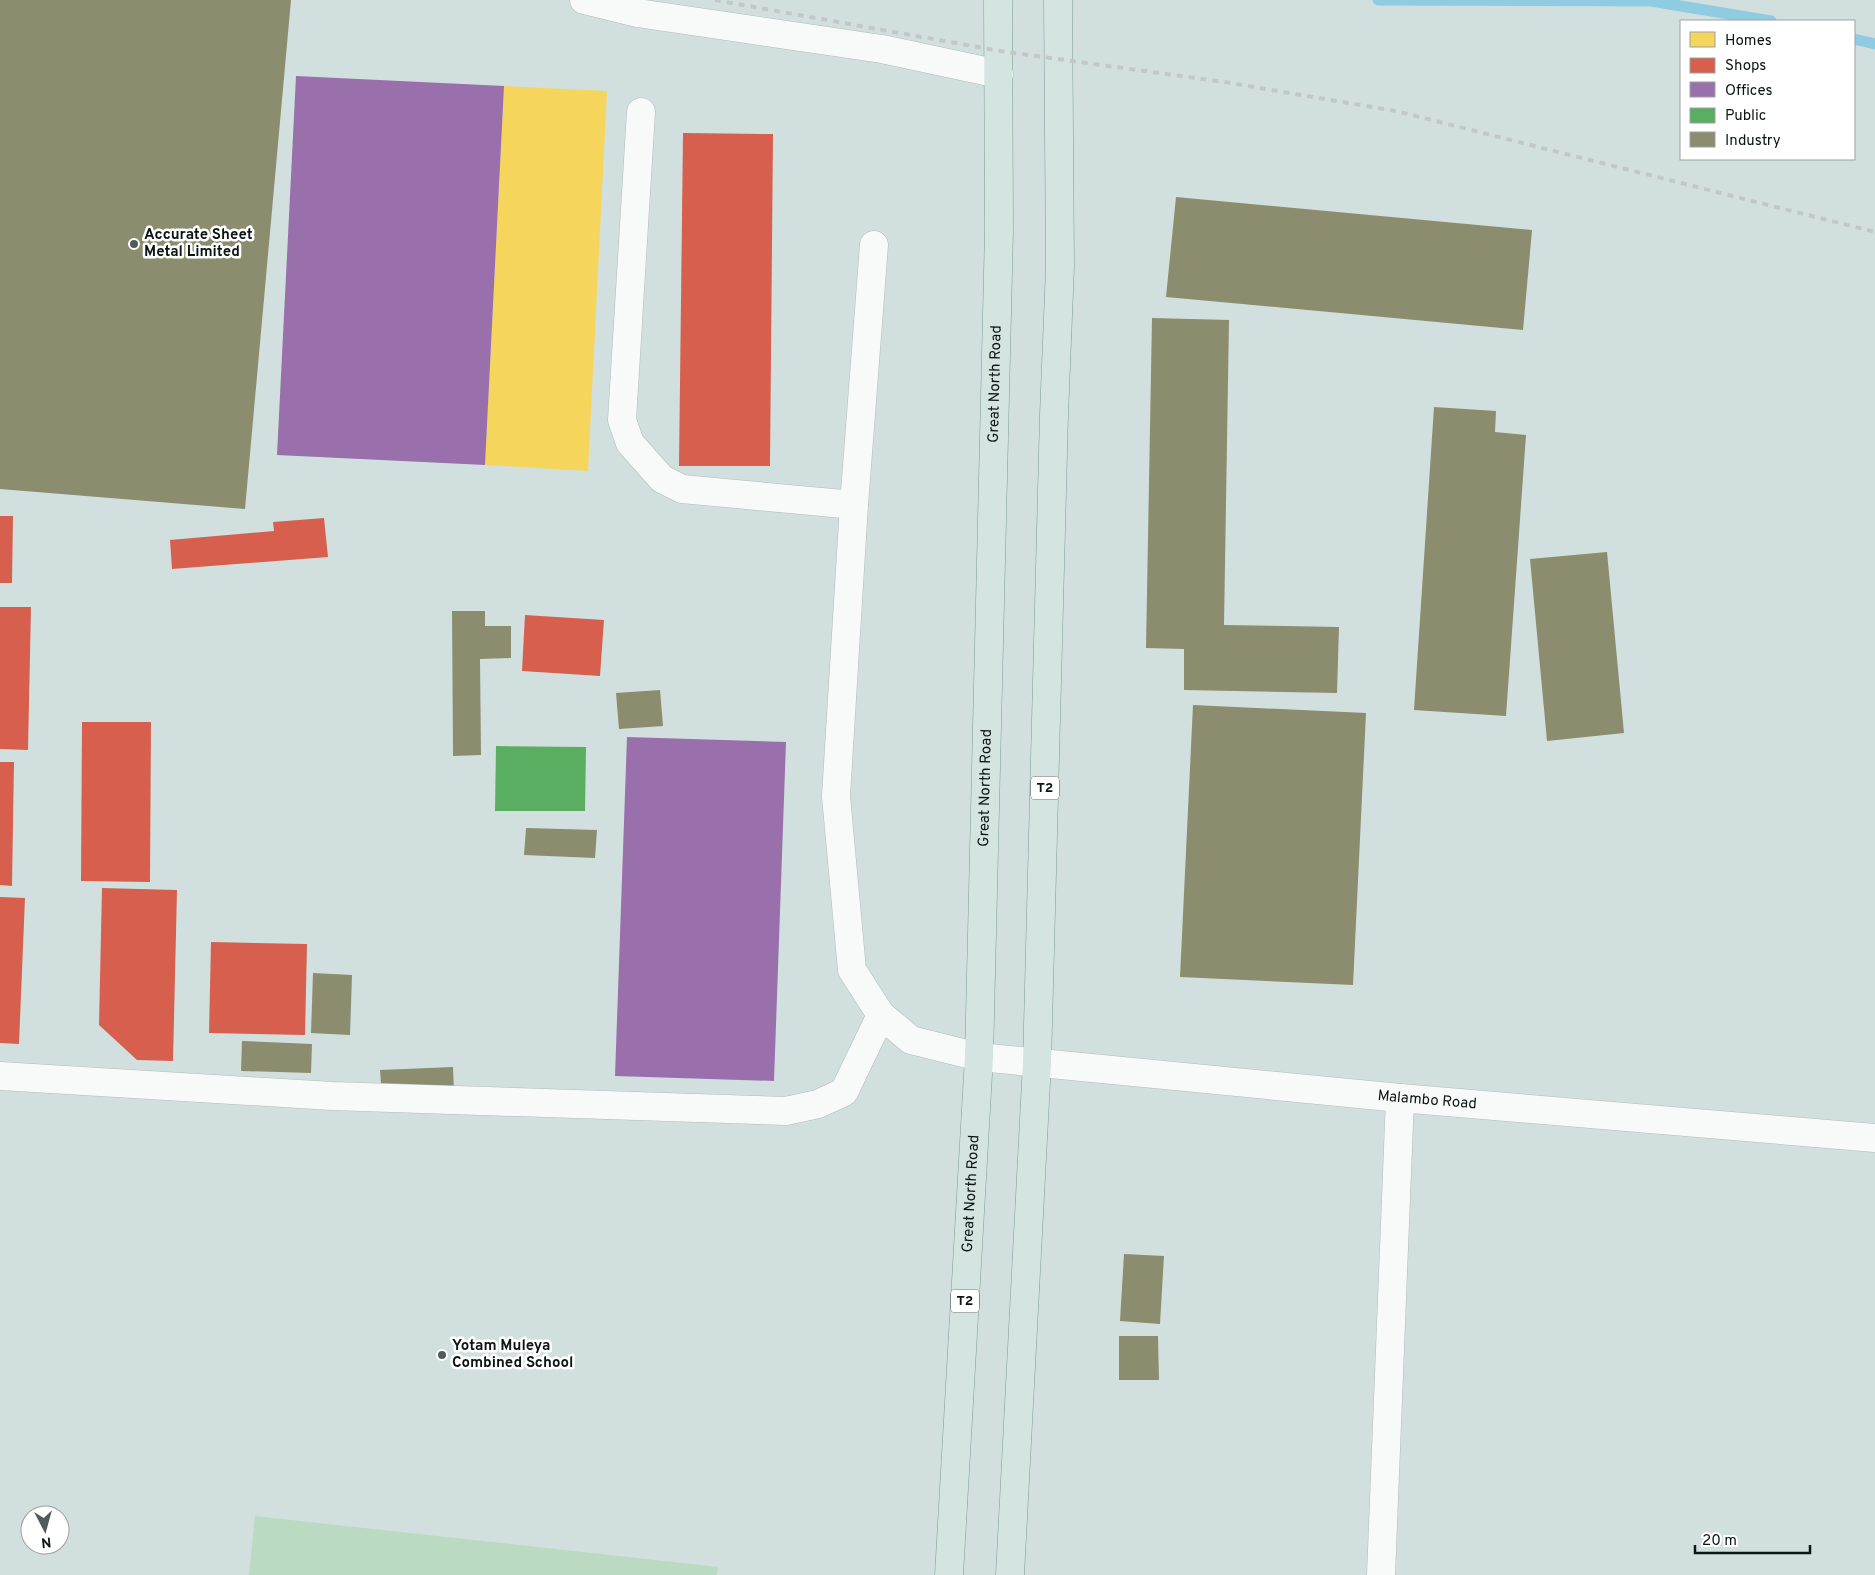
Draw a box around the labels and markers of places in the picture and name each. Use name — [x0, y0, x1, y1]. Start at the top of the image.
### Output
place label: Accurate Sheet Metal Limited — [144, 226, 253, 262]
marker: Accurate Sheet Metal Limited — [128, 238, 140, 250]
place label: Yotam Muleya Combined School — [452, 1337, 573, 1373]
marker: Yotam Muleya Combined School — [436, 1349, 448, 1361]

